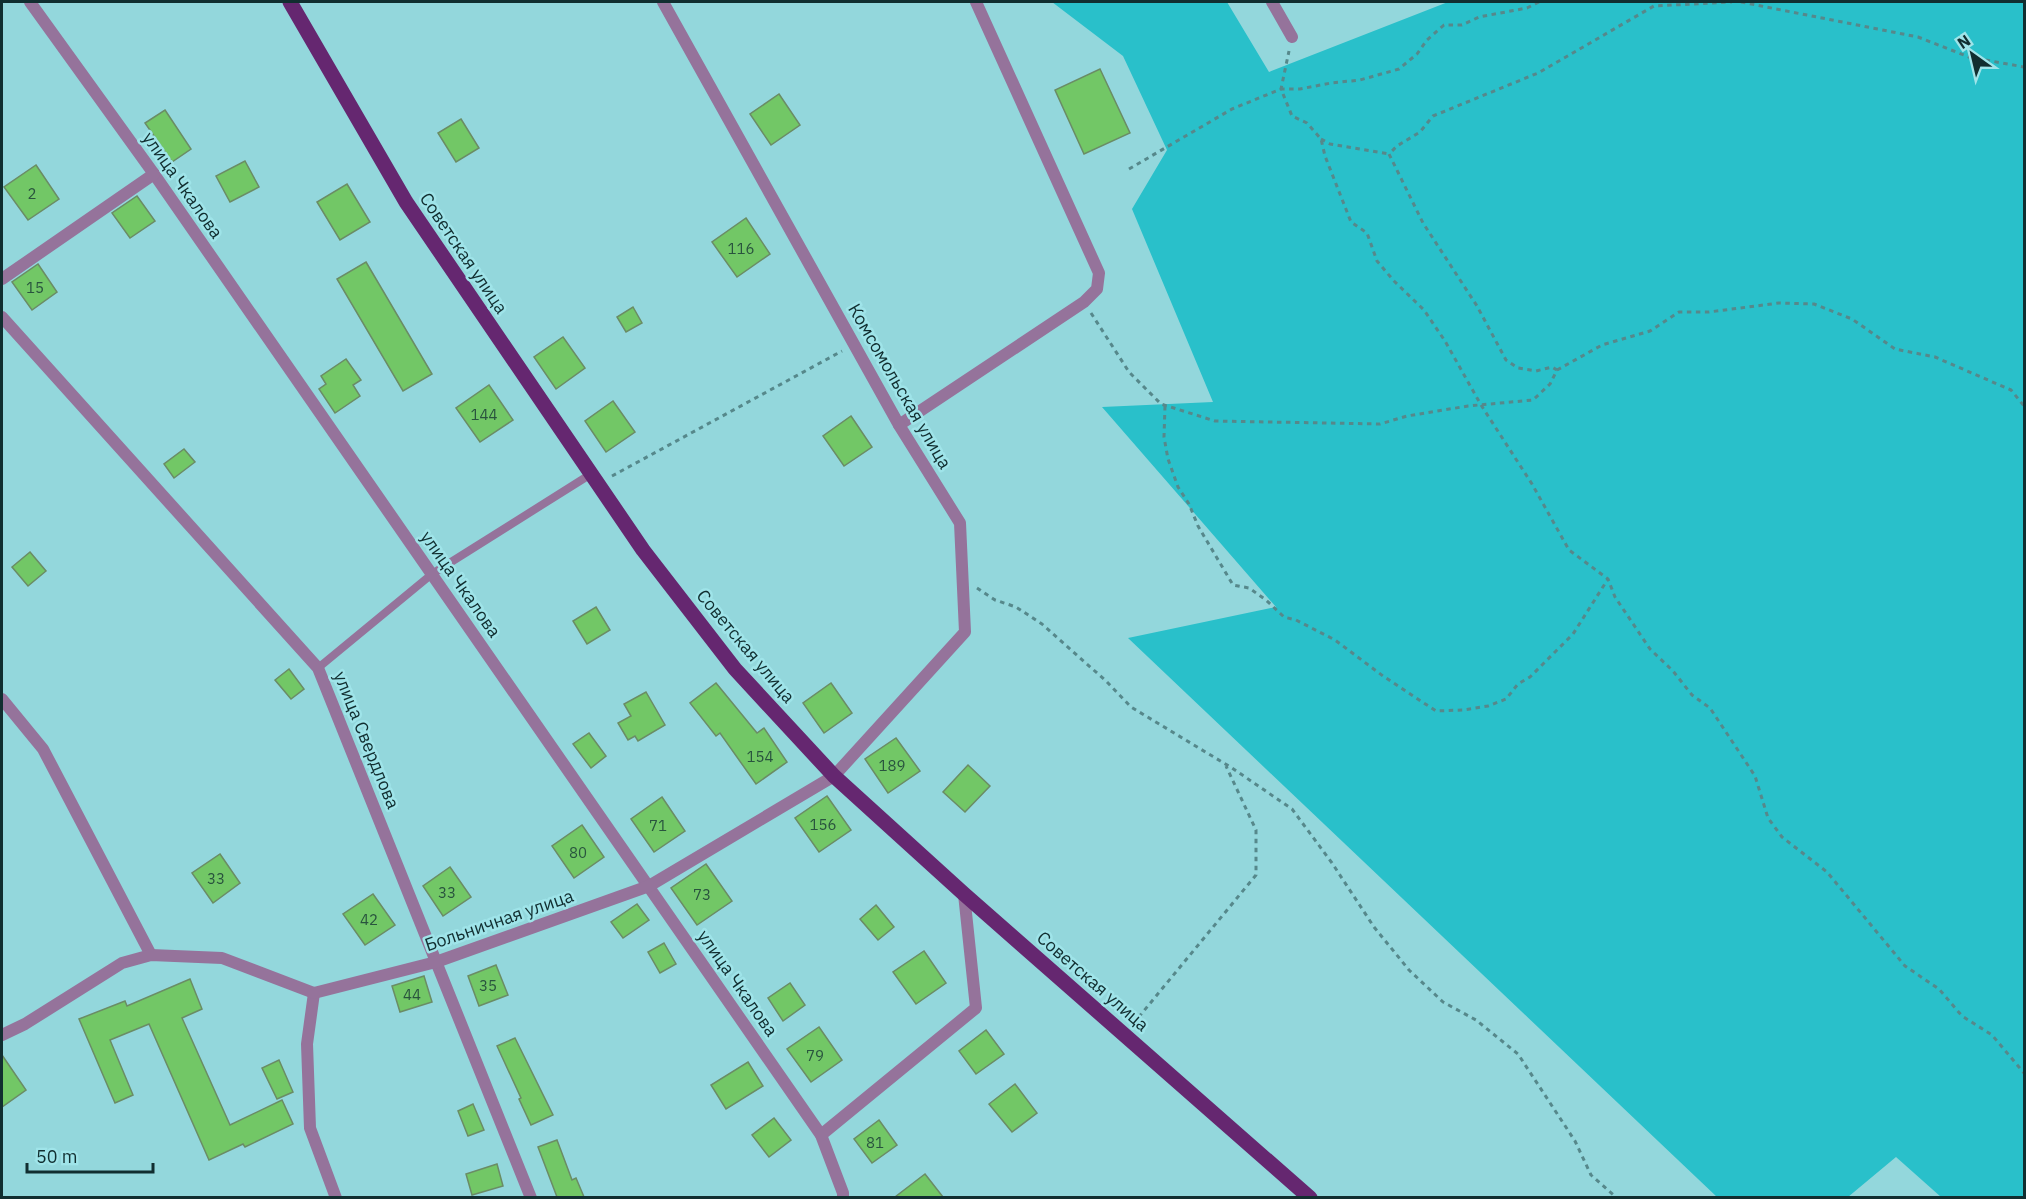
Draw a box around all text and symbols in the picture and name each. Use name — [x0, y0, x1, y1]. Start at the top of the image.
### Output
north arrow — [1942, 24, 2002, 84]
text: N — [1953, 30, 1974, 53]
street label: улица Чкалова — [138, 127, 229, 243]
house number: 2 — [27, 184, 37, 203]
street label: Советская улица — [415, 188, 513, 318]
house number: 116 — [727, 239, 755, 258]
house number: 15 — [26, 278, 44, 297]
street label: Комсомольская улица — [843, 299, 957, 473]
house number: 144 — [470, 405, 498, 424]
street label: улица Чкалова — [416, 526, 507, 642]
street label: Советская улица — [692, 584, 800, 708]
street label: улица Свердлова — [329, 668, 405, 812]
house number: 154 — [746, 747, 774, 766]
house number: 189 — [878, 756, 906, 775]
house number: 156 — [809, 815, 837, 834]
house number: 71 — [649, 816, 667, 835]
house number: 80 — [569, 843, 587, 862]
house number: 33 — [207, 869, 225, 888]
house number: 33 — [438, 883, 456, 902]
street label: Больничная улица — [422, 884, 577, 956]
house number: 73 — [693, 885, 711, 904]
house number: 42 — [360, 910, 378, 929]
street label: улица Чкалова — [693, 925, 784, 1041]
street label: Советская улица — [1032, 926, 1154, 1036]
house number: 35 — [479, 976, 497, 995]
house number: 44 — [403, 985, 421, 1004]
house number: 79 — [806, 1046, 824, 1065]
house number: 81 — [866, 1133, 884, 1152]
scale bar — [27, 1136, 153, 1174]
text: 50 m — [36, 1145, 78, 1168]

